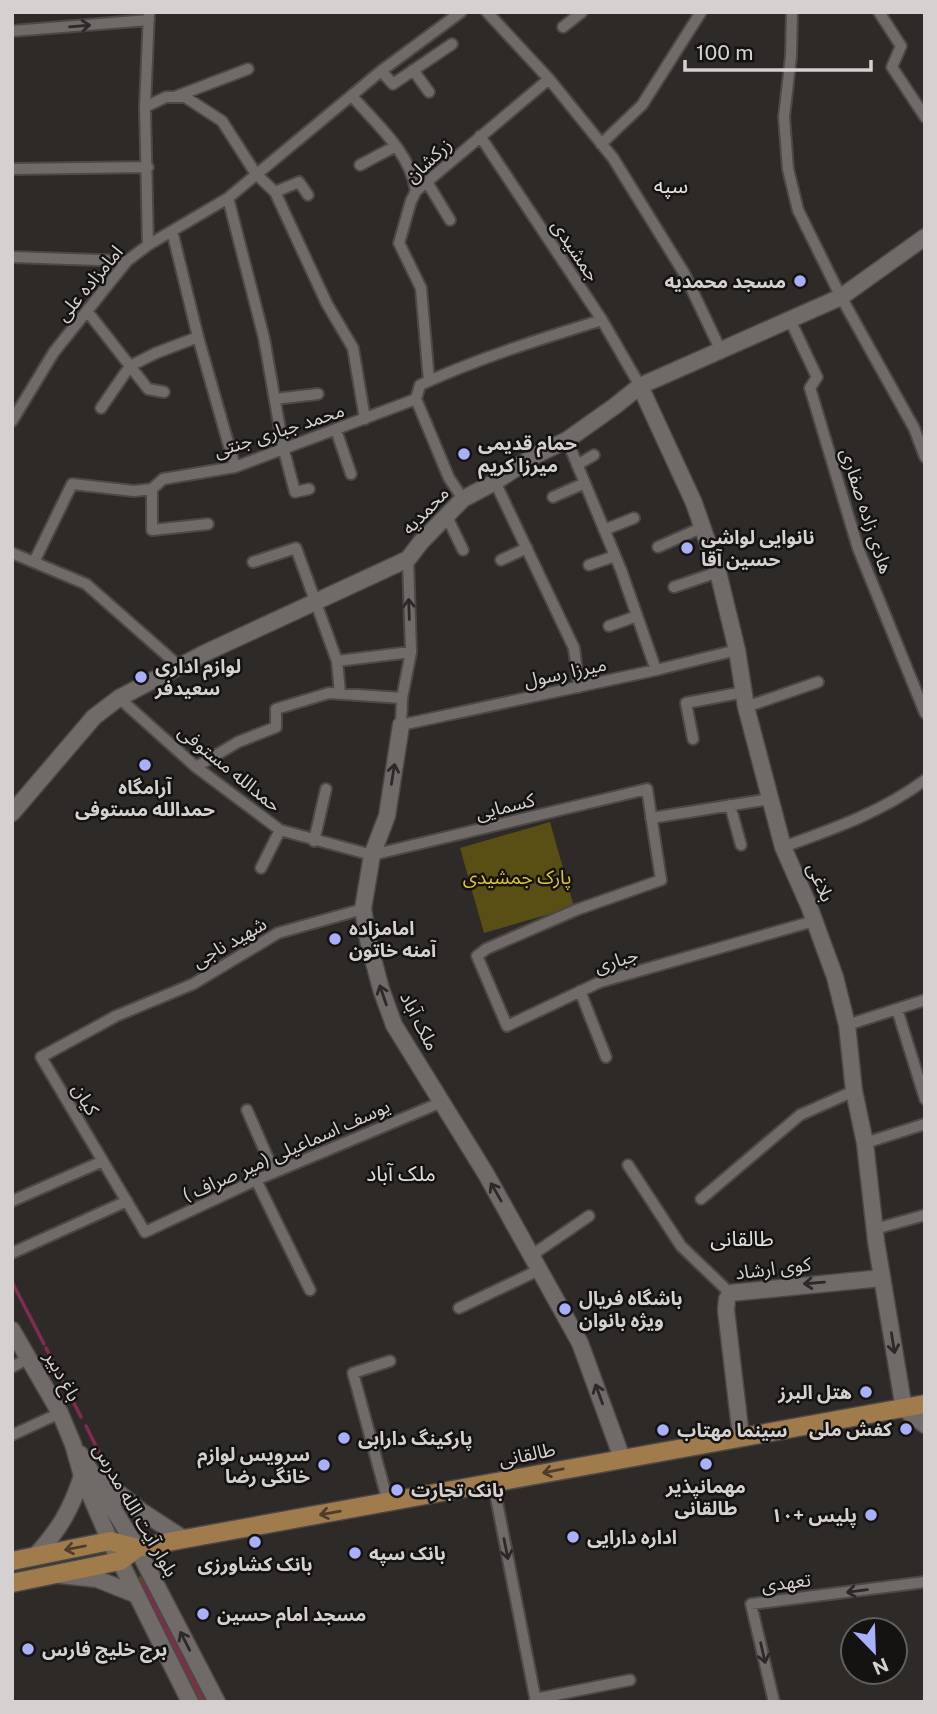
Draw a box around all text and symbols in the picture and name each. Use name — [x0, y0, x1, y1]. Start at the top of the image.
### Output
one-way arrow — [68, 19, 91, 32]
scale bar — [685, 28, 870, 72]
text: 100 m — [696, 40, 753, 65]
street label: زرکشان — [400, 133, 457, 188]
district label: سپه — [654, 173, 688, 199]
street label: جمشیدی — [547, 215, 605, 285]
street label: امامزاده علی — [51, 241, 128, 326]
place label: مسجد محمدیه — [664, 270, 786, 292]
marker: مسجد محمدیه — [792, 273, 808, 289]
street label: محمد جباری جنتی — [211, 399, 347, 462]
place label: حمام قدیمی میرزا کریم — [478, 432, 577, 480]
marker: حمام قدیمی میرزا کریم — [456, 446, 472, 462]
street label: هادی زاده صفاری — [835, 446, 898, 577]
street label: محمدیه — [397, 481, 453, 539]
place label: نانوایی لواشی حسین آقا — [701, 526, 815, 570]
marker: نانوایی لواشی حسین آقا — [679, 540, 695, 556]
one-way arrow — [403, 597, 416, 620]
street label: میرزا رسول — [522, 653, 608, 692]
place label: لوازم ادارى سعيدفر — [154, 655, 241, 700]
marker: لوازم ادارى سعيدفر — [133, 669, 149, 685]
street label: حمدالله مستوفی — [174, 720, 286, 817]
marker: آرامگاه حمدالله مستوفی — [137, 757, 153, 773]
one-way arrow — [387, 763, 400, 786]
place label: آرامگاه حمدالله مستوفی — [75, 776, 215, 820]
street label: کسمایی — [473, 788, 538, 825]
street label: بلاغی — [802, 859, 839, 905]
park label: پارک جمشیدی — [463, 866, 571, 890]
street label: شهید ناجی — [188, 912, 271, 973]
place label: امامزاده آمنه خاتون — [349, 917, 437, 961]
marker: امامزاده آمنه خاتون — [327, 931, 343, 947]
street label: جباری — [591, 943, 641, 978]
one-way arrow — [376, 984, 388, 1006]
street label: ملک آباد — [396, 988, 444, 1054]
street label: کیان — [68, 1079, 105, 1120]
street label: یوسف اسماعیلی (میر صراف ) — [179, 1094, 394, 1207]
district label: ملک آباد — [366, 1161, 436, 1186]
one-way arrow — [489, 1182, 503, 1202]
district label: طالقانی — [710, 1226, 774, 1251]
street label: کوی ارشاد — [734, 1252, 813, 1285]
one-way arrow — [804, 1277, 826, 1290]
place label: باشگاه فریال ویژه بانوان — [579, 1287, 683, 1332]
marker: باشگاه فریال ویژه بانوان — [557, 1301, 573, 1317]
one-way arrow — [887, 1331, 900, 1354]
street label: باغ دبیر — [37, 1346, 86, 1406]
place label: هتل البرز — [777, 1381, 852, 1404]
one-way arrow — [591, 1383, 604, 1405]
marker: هتل البرز — [858, 1384, 874, 1400]
place label: کفش ملی — [809, 1418, 892, 1440]
place label: سینما مهتاب — [677, 1419, 787, 1441]
marker: کفش ملی — [898, 1421, 914, 1437]
marker: سینما مهتاب — [655, 1422, 671, 1438]
place label: پارکینگ دارابی — [358, 1427, 473, 1451]
marker: پارکینگ دارابی — [336, 1430, 352, 1446]
street label: طالقانی — [497, 1438, 558, 1471]
street label: بلوار آیت الله مدرس — [88, 1440, 183, 1581]
place label: سرویس لوازم خانگی رضا — [197, 1443, 310, 1488]
marker: مهمانپذیر طالقانی — [698, 1456, 714, 1472]
marker: سرویس لوازم خانگی رضا — [316, 1457, 332, 1473]
one-way arrow — [542, 1465, 565, 1478]
place label: مهمانپذیر طالقانی — [665, 1475, 746, 1519]
place label: بانک تجارت — [411, 1479, 504, 1502]
marker: بانک تجارت — [389, 1482, 405, 1498]
place label: پلیس +۱۰ — [771, 1504, 857, 1528]
one-way arrow — [319, 1507, 342, 1520]
marker: پلیس +۱۰ — [863, 1507, 879, 1523]
place label: اداره دارایی — [587, 1526, 677, 1549]
marker: اداره دارایی — [565, 1529, 581, 1545]
marker: بانک کشاورزی — [247, 1534, 263, 1550]
one-way arrow — [500, 1537, 513, 1560]
one-way arrow — [64, 1542, 87, 1556]
place label: بانک سپه — [369, 1542, 446, 1566]
marker: بانک سپه — [347, 1545, 363, 1561]
place label: بانک کشاورزی — [197, 1553, 313, 1576]
street label: تعهدی — [760, 1568, 812, 1596]
one-way arrow — [846, 1584, 869, 1597]
place label: مسجد امام حسین — [217, 1603, 366, 1629]
marker: مسجد امام حسین — [195, 1606, 211, 1622]
north arrow — [839, 1616, 909, 1686]
one-way arrow — [178, 1631, 192, 1652]
place label: برج خلیج فارس — [42, 1638, 167, 1664]
marker: برج خلیج فارس — [20, 1641, 36, 1657]
one-way arrow — [757, 1641, 770, 1664]
text: N — [870, 1654, 892, 1680]

